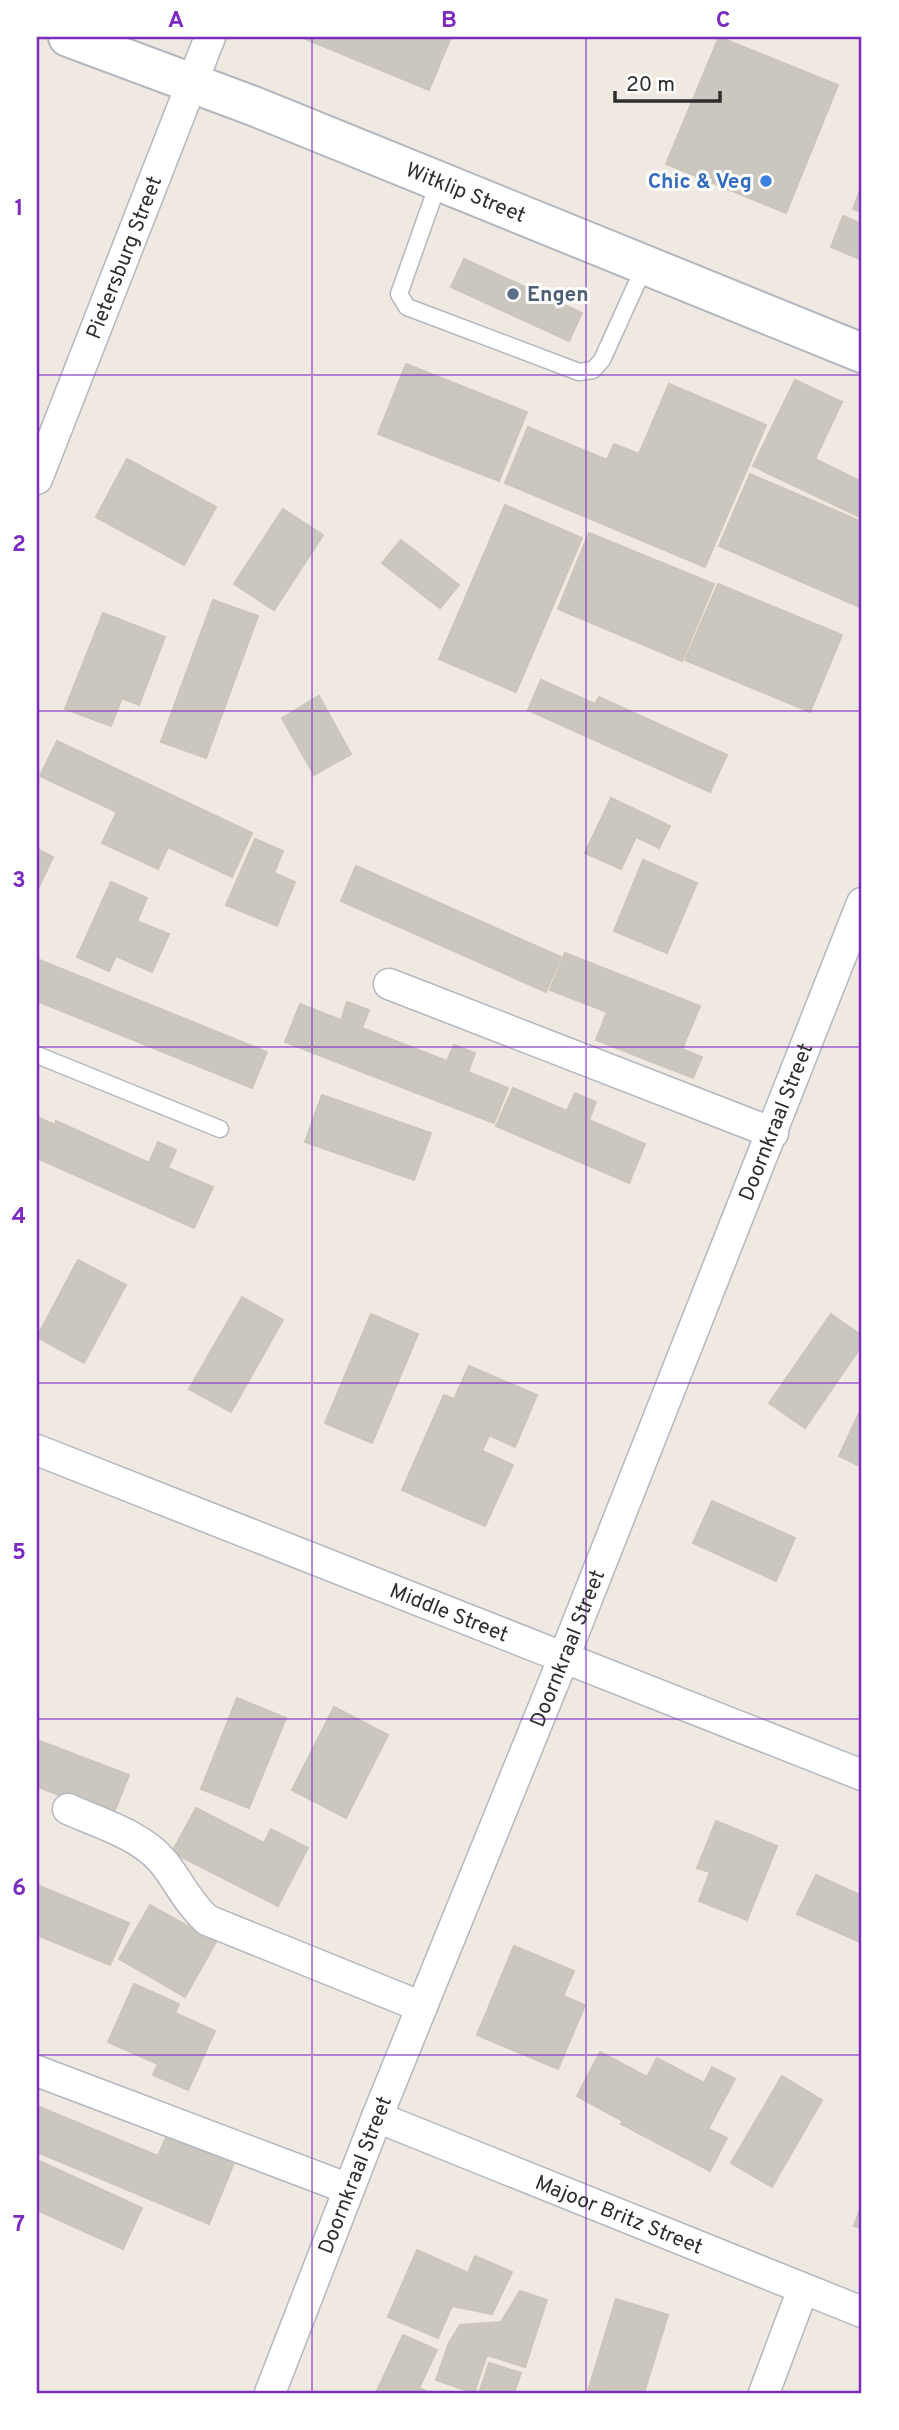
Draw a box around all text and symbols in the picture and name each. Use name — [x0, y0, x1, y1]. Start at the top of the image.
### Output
text: A — [168, 7, 184, 36]
text: B — [441, 7, 457, 36]
text: C — [716, 7, 730, 36]
scale bar — [615, 60, 720, 104]
text: 20 m — [626, 72, 675, 99]
street label: Witklip Street — [401, 157, 529, 230]
place label: Chic & Veg — [648, 169, 752, 196]
street label: Pietersburg Street — [81, 173, 169, 343]
marker: Chic & Veg — [758, 173, 774, 189]
text: 1 — [14, 195, 24, 224]
place label: Engen — [527, 282, 589, 309]
marker: Engen — [505, 286, 521, 302]
text: 2 — [12, 531, 26, 560]
text: 3 — [12, 867, 26, 896]
street label: Doornkraal Street — [734, 1040, 820, 1205]
text: 4 — [12, 1203, 26, 1232]
text: 5 — [12, 1539, 26, 1568]
street label: Doornkraal Street — [525, 1566, 612, 1731]
street label: Middle Street — [385, 1578, 512, 1649]
text: 6 — [12, 1875, 26, 1904]
street label: Doornkraal Street — [313, 2092, 399, 2258]
street label: Majoor Britz Street — [531, 2170, 706, 2262]
text: 7 — [13, 2211, 25, 2240]

